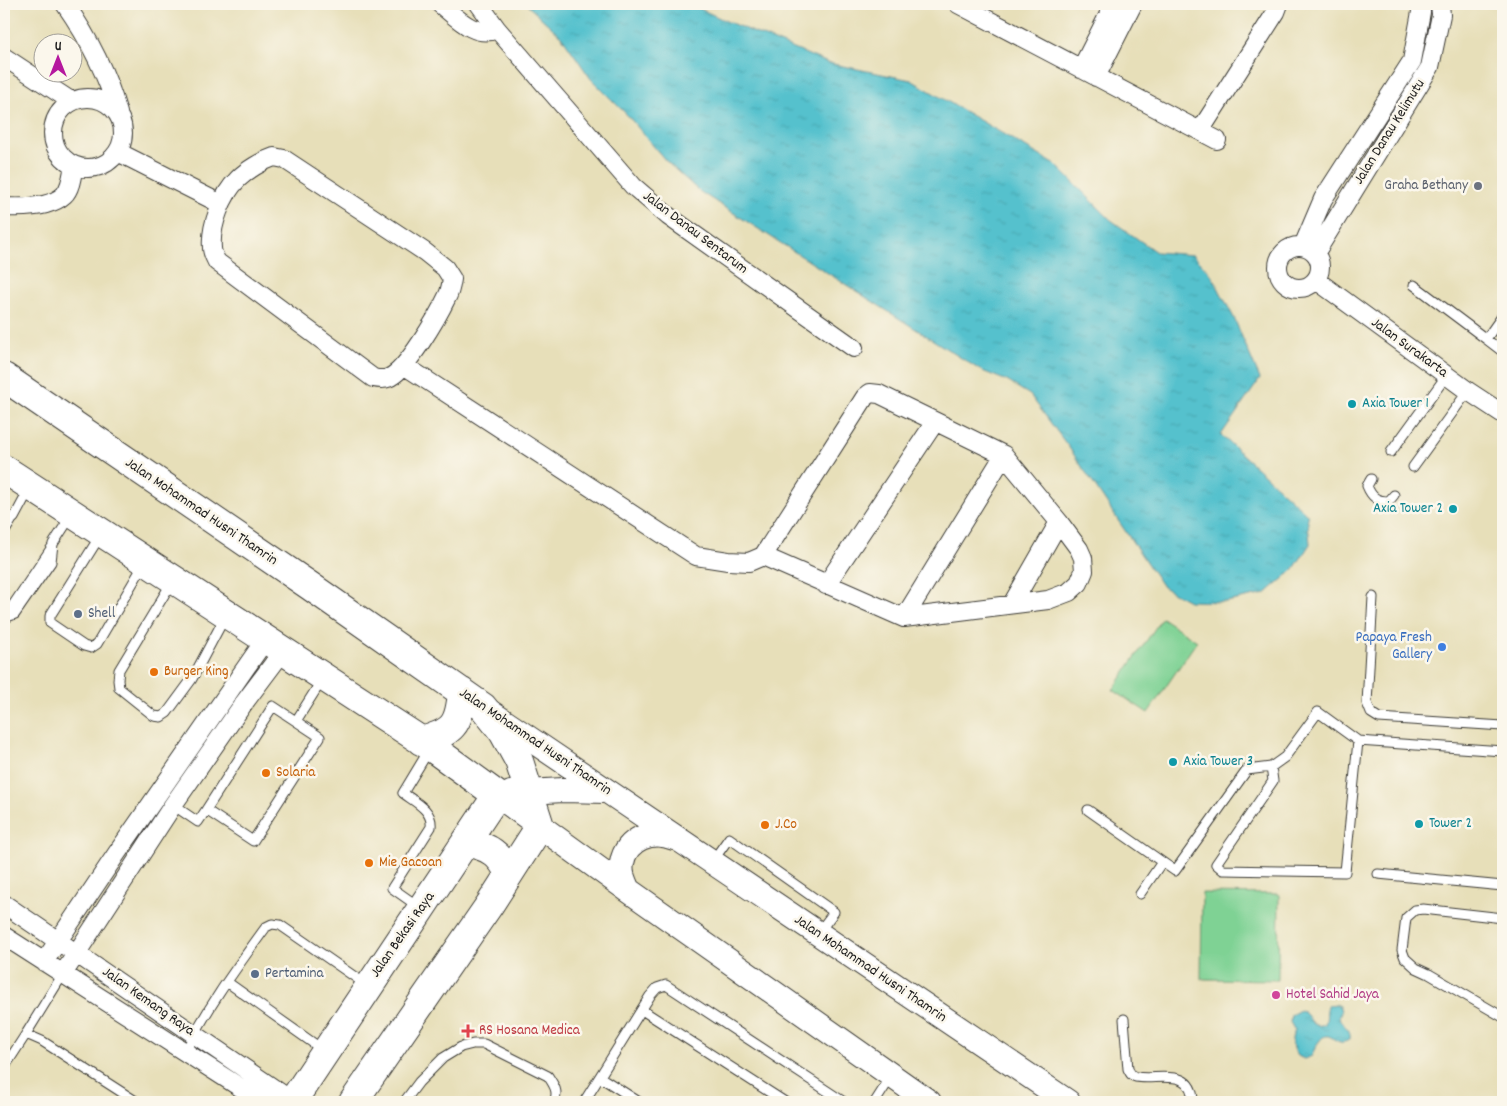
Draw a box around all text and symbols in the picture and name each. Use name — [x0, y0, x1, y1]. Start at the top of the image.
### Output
north arrow — [32, 32, 82, 82]
text: U — [55, 37, 62, 57]
street label: Jalan Danau Kelimutu — [1349, 75, 1431, 189]
place label: Graha Bethany — [1384, 175, 1469, 197]
marker: Graha Bethany — [1472, 180, 1484, 192]
street label: Jalan Danau Sentarum — [638, 186, 752, 280]
street label: Jalan Surakarta — [1366, 313, 1453, 384]
place label: Axia Tower 1 — [1362, 393, 1429, 415]
marker: Axia Tower 1 — [1346, 398, 1358, 410]
street label: Jalan Mohammad Husni Thamrin — [120, 453, 282, 571]
place label: Axia Tower 2 — [1373, 498, 1443, 520]
marker: Axia Tower 2 — [1447, 503, 1459, 515]
place label: Shell — [88, 603, 116, 625]
marker: Shell — [72, 608, 84, 620]
place label: Papaya Fresh Gallery — [1356, 627, 1433, 666]
marker: Papaya Fresh Gallery — [1436, 641, 1448, 653]
place label: Burger King — [164, 661, 229, 683]
marker: Burger King — [148, 666, 160, 678]
street label: Jalan Mohammad Husni Thamrin — [454, 683, 616, 801]
place label: Axia Tower 3 — [1183, 751, 1253, 773]
marker: Axia Tower 3 — [1167, 756, 1179, 768]
place label: Solaria — [276, 762, 316, 784]
marker: Solaria — [260, 767, 272, 779]
place label: Tower 2 — [1429, 813, 1472, 835]
place label: J.Co — [775, 814, 797, 836]
marker: Tower 2 — [1413, 818, 1425, 830]
marker: J.Co — [759, 819, 771, 831]
place label: Mie Gacoan — [379, 852, 442, 874]
marker: Mie Gacoan — [363, 857, 375, 869]
street label: Jalan Bekasi Raya — [365, 887, 441, 982]
street label: Jalan Mohammad Husni Thamrin — [789, 910, 951, 1028]
street label: Jalan Kemang Raya — [97, 962, 200, 1043]
place label: Pertamina — [265, 963, 325, 985]
marker: Pertamina — [249, 968, 261, 980]
place label: Hotel Sahid Jaya — [1286, 984, 1380, 1006]
marker: Hotel Sahid Jaya — [1270, 989, 1282, 1001]
place label: RS Hosana Medica — [479, 1020, 581, 1042]
marker: RS Hosana Medica — [461, 1024, 475, 1038]

